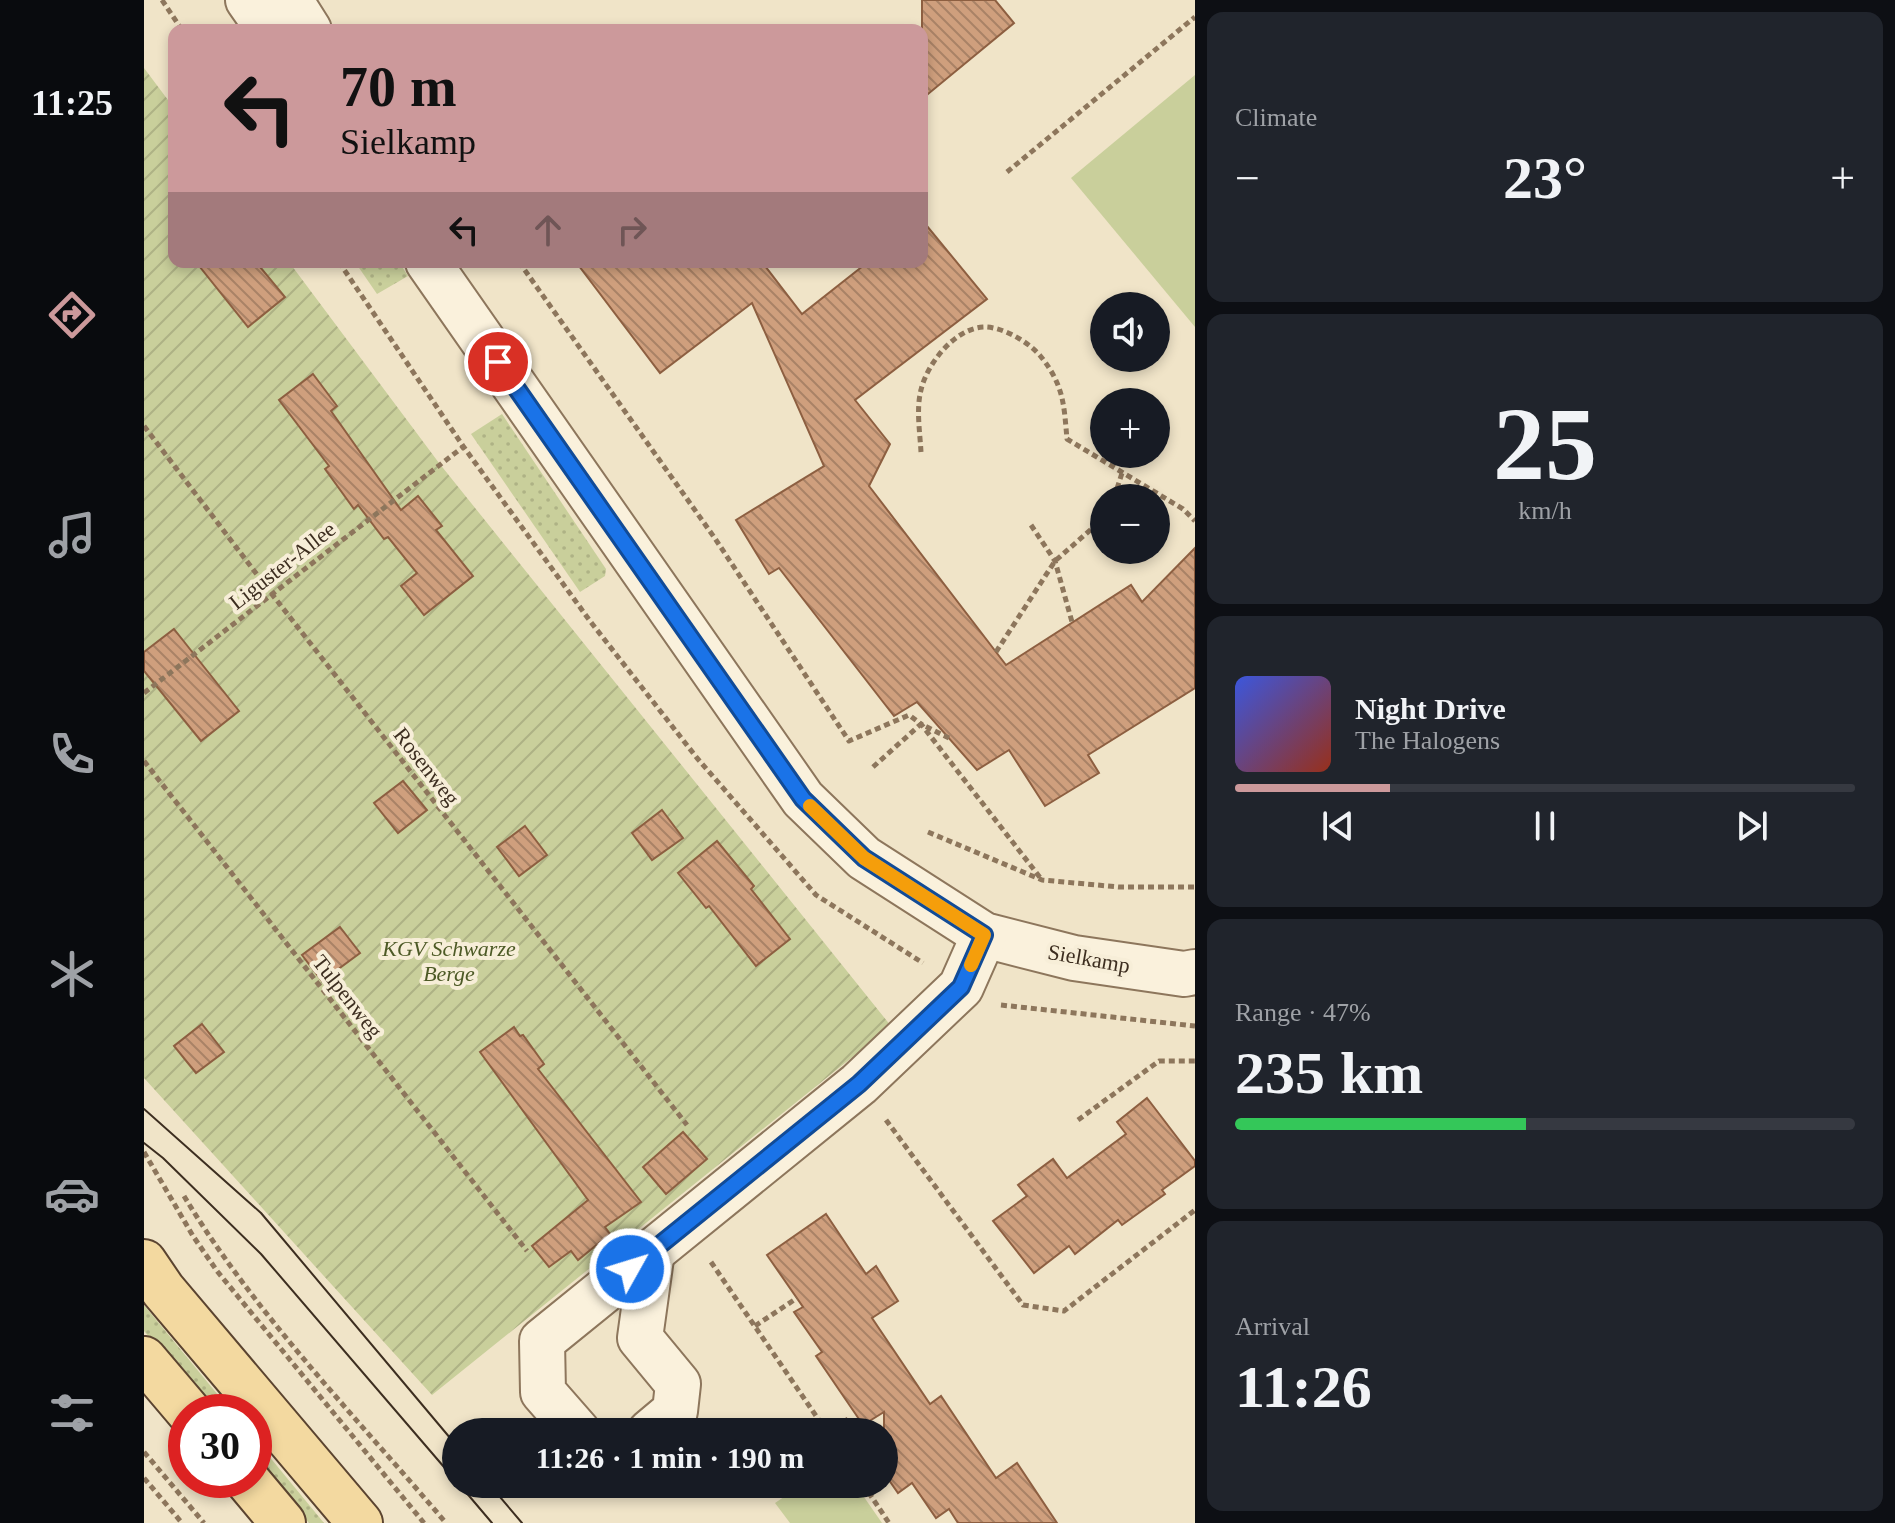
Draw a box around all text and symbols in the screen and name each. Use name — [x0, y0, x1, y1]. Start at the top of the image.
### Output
icon: left — [208, 56, 312, 160]
text: 70 m — [340, 56, 457, 118]
text: 11:25 — [31, 83, 113, 123]
text: Climate — [1235, 103, 1317, 132]
text: Sielkamp — [340, 122, 476, 162]
text: 23° — [1503, 145, 1587, 211]
text: − — [1235, 154, 1260, 203]
text: + — [1830, 154, 1855, 203]
icon: left — [442, 208, 486, 252]
icon: ahead — [526, 208, 570, 252]
icon: right — [610, 208, 654, 252]
icon: directions — [44, 287, 100, 343]
map controls — [1090, 292, 1170, 564]
button: sound — [1090, 292, 1170, 372]
pin — [464, 328, 532, 396]
icon: arrive — [476, 340, 520, 384]
text: 25 — [1493, 386, 1597, 501]
button: + — [1090, 388, 1170, 468]
button: − — [1090, 484, 1170, 564]
text: km/h — [1518, 496, 1572, 525]
icon: music — [44, 507, 100, 563]
street label: Liguster-Allee — [224, 516, 340, 615]
text: Night Drive — [1355, 692, 1506, 725]
street label: Rosenweg — [389, 722, 465, 810]
icon: phone — [44, 726, 100, 782]
text: The Halogens — [1355, 726, 1500, 755]
icon: previous — [1316, 804, 1360, 848]
icon: pause — [1523, 804, 1567, 848]
icon: next — [1730, 804, 1774, 848]
park label: KGV Schwarze Berge — [381, 936, 516, 986]
street label: Sielkamp — [1046, 939, 1132, 978]
icon: climate — [44, 946, 100, 1002]
street label: Tulpenweg — [308, 950, 388, 1043]
text: Range · 47% — [1235, 998, 1371, 1027]
text: 235 km — [1235, 1040, 1423, 1106]
icon: car — [44, 1166, 100, 1222]
position arrow — [588, 1227, 672, 1311]
text: Arrival — [1235, 1312, 1310, 1341]
text: 11:26 — [1235, 1354, 1372, 1420]
icon: filters — [44, 1385, 100, 1441]
speed limit sign: 30 — [168, 1394, 272, 1498]
text: 11:26 · 1 min · 190 m — [536, 1441, 804, 1474]

